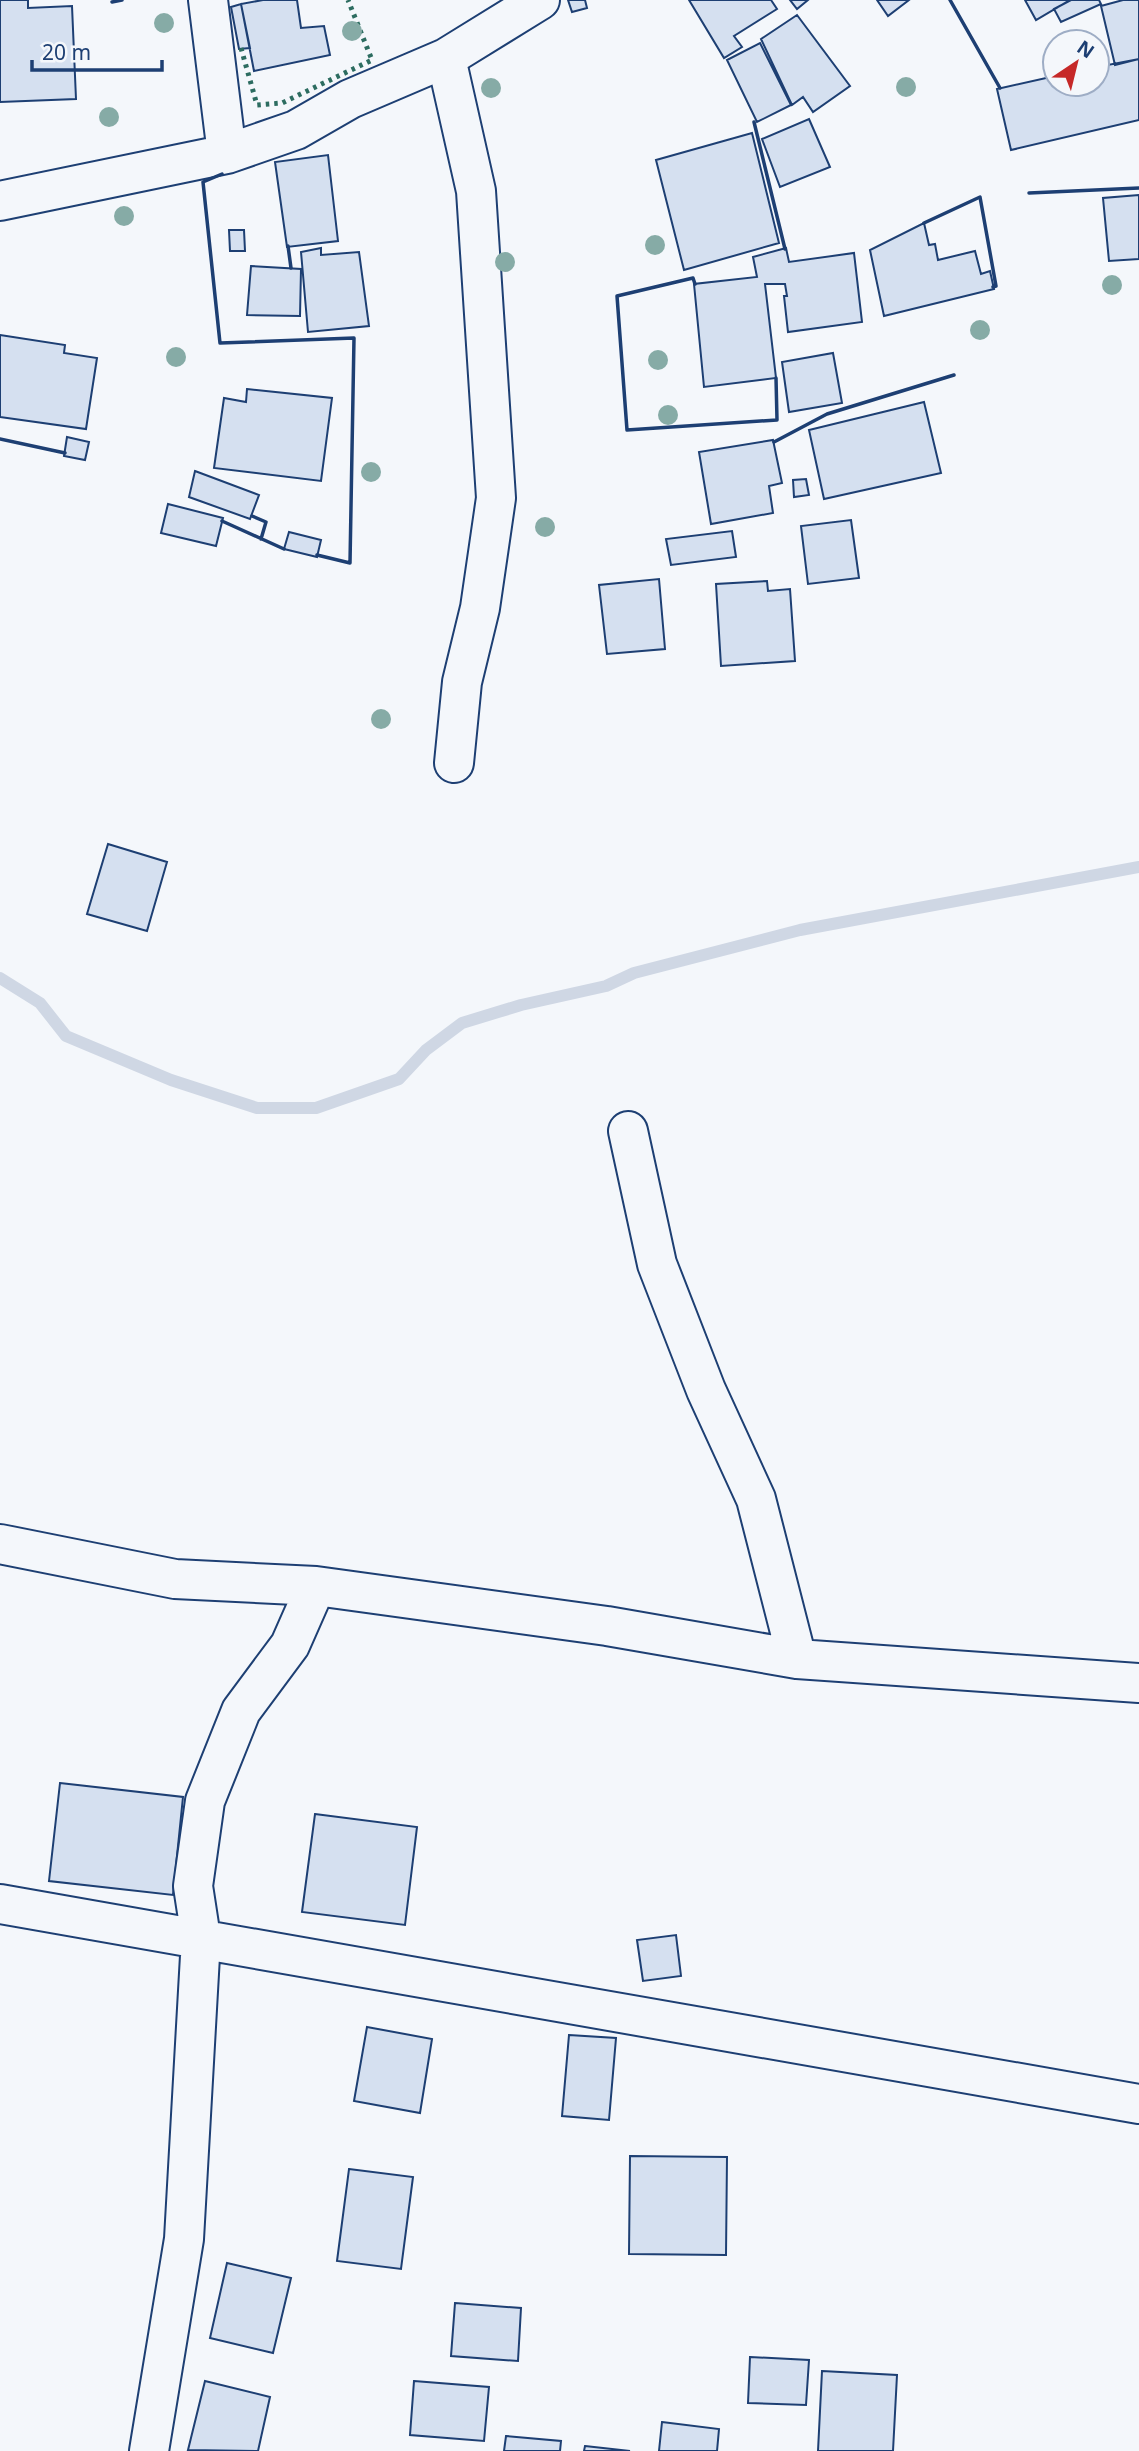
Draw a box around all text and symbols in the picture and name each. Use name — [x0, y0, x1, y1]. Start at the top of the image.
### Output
scale bar — [32, 28, 161, 72]
north arrow — [1041, 28, 1111, 98]
text: N — [1072, 34, 1100, 64]
text: 20 m — [42, 38, 91, 66]

